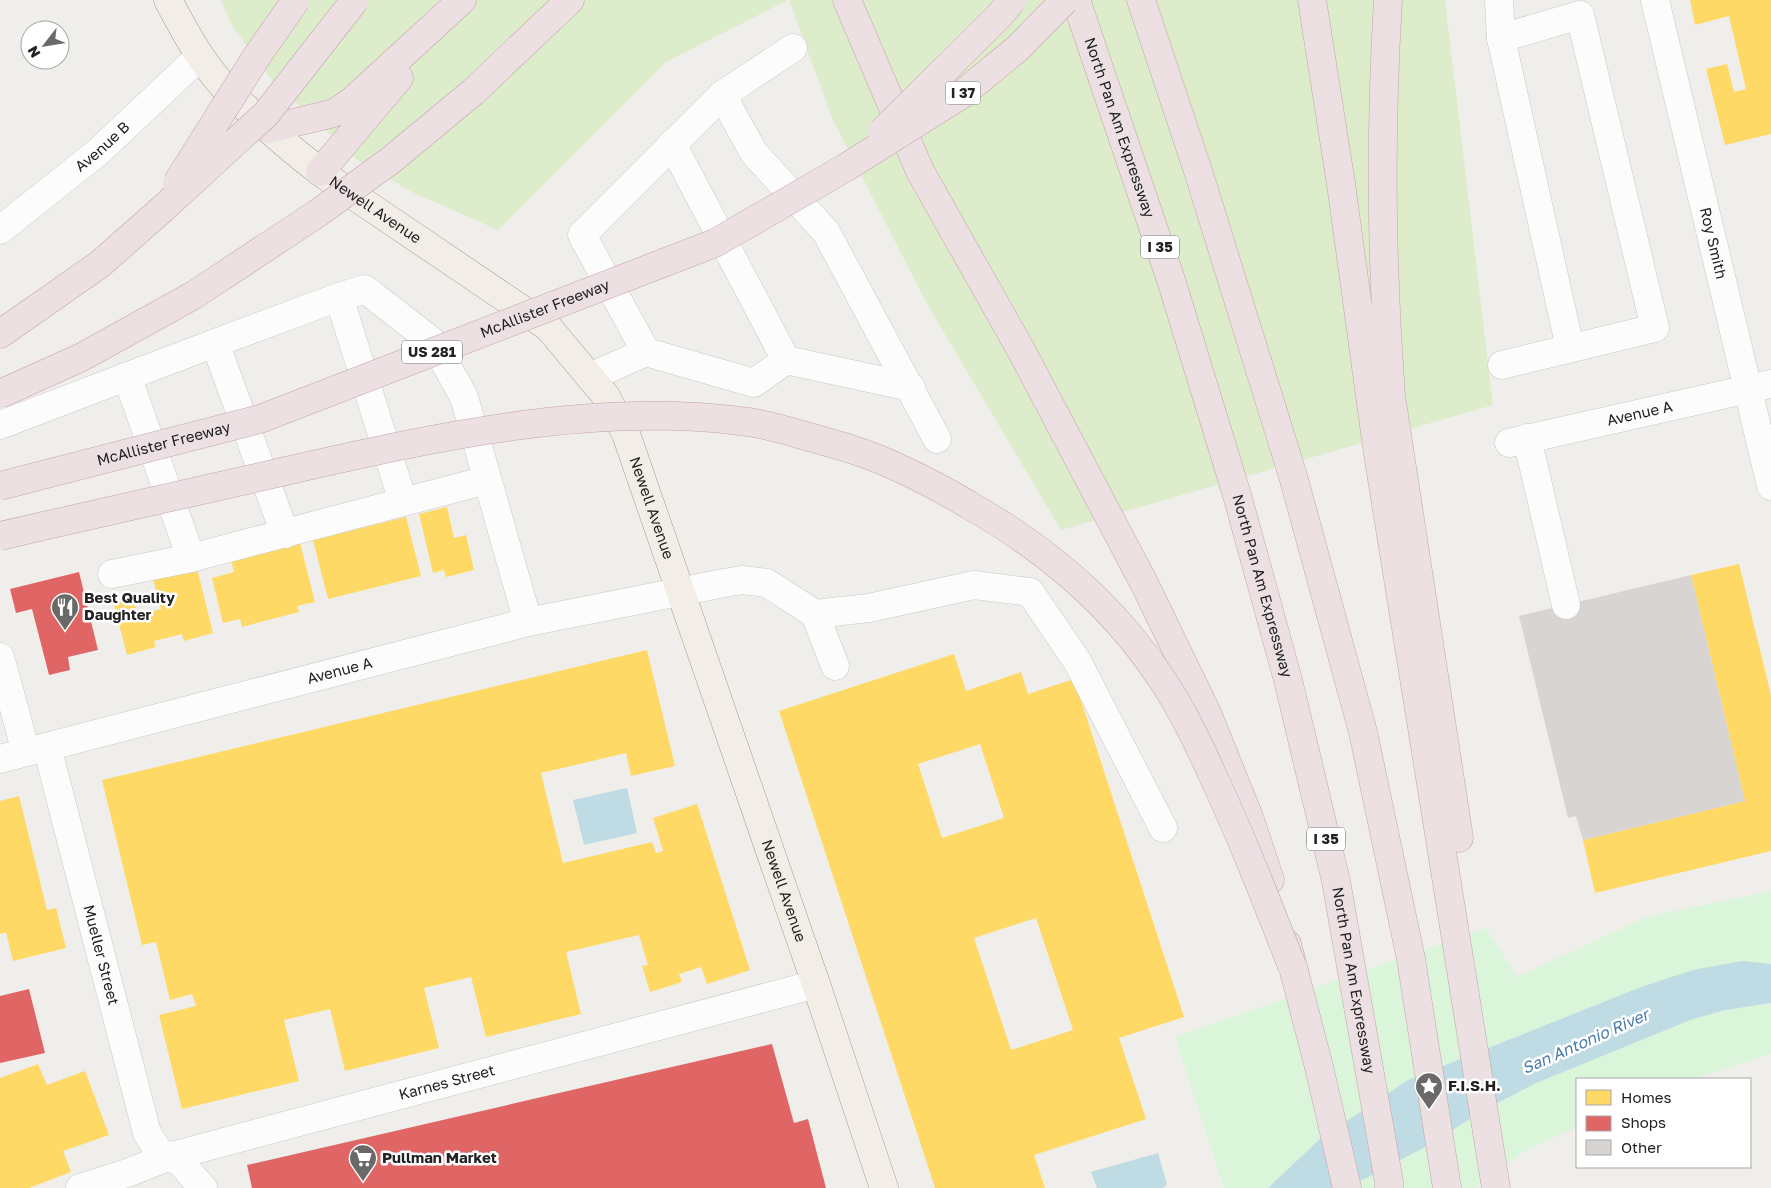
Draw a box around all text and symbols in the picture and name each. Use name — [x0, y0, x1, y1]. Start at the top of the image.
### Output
north arrow — [20, 20, 70, 70]
street label: North Pan Am Expressway — [1081, 35, 1159, 221]
text: N — [23, 43, 43, 61]
road number: I 37 — [946, 82, 980, 105]
street label: Avenue B — [71, 117, 133, 175]
street label: Newell Avenue — [326, 172, 425, 247]
street label: Roy Smith — [1697, 205, 1731, 281]
road number: I 35 — [1141, 236, 1179, 258]
street label: McAllister Freeway — [477, 275, 612, 341]
road number: US 281 — [402, 341, 462, 364]
street label: Avenue A — [1605, 396, 1674, 429]
street label: McAllister Freeway — [95, 417, 233, 469]
street label: Newell Avenue — [627, 454, 679, 561]
street label: North Pan Am Expressway — [1229, 492, 1297, 680]
place label: Best Quality Daughter — [84, 588, 175, 623]
restaurant icon: Best Quality Daughter — [50, 592, 80, 631]
street label: Avenue A — [305, 653, 374, 687]
road number: I 35 — [1307, 828, 1345, 851]
street label: Newell Avenue — [759, 837, 811, 944]
street label: North Pan Am Expressway — [1329, 885, 1380, 1076]
street label: Mueller Street — [80, 903, 124, 1007]
water label: San Antonio River — [1519, 1003, 1654, 1078]
street label: Karnes Street — [397, 1060, 497, 1103]
place icon: F.I.S.H. — [1414, 1071, 1444, 1110]
place label: F.I.S.H. — [1448, 1076, 1501, 1094]
legend — [1576, 1078, 1751, 1168]
text: Homes — [1621, 1088, 1671, 1106]
text: Shops — [1621, 1113, 1666, 1131]
text: Other — [1621, 1138, 1662, 1156]
supermarket icon: Pullman Market — [348, 1143, 378, 1182]
place label: Pullman Market — [382, 1148, 497, 1166]

